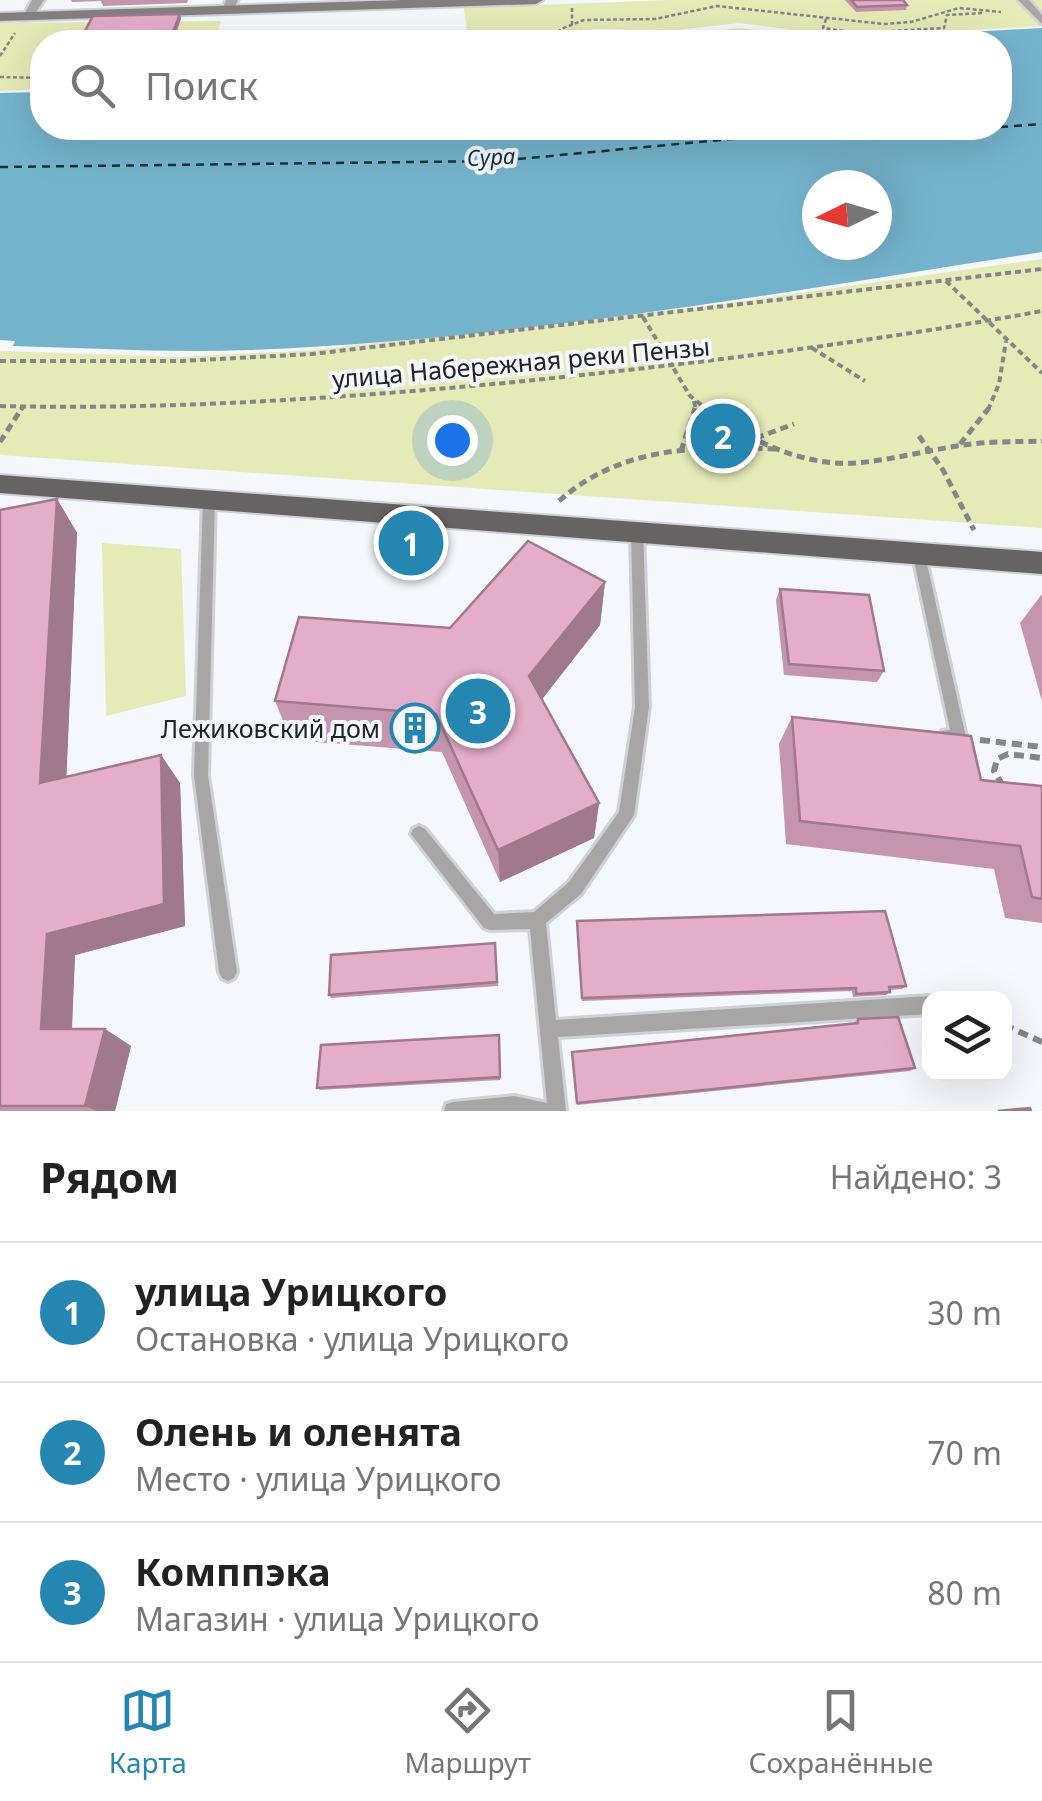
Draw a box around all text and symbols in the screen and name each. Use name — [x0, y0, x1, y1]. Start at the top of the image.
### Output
search box — [30, 30, 1012, 140]
icon: search — [65, 58, 120, 113]
text: Поиск — [145, 59, 258, 111]
water label: Сура — [466, 140, 516, 172]
north arrow — [802, 170, 892, 260]
street label: улица Набережная реки Пензы — [331, 329, 711, 395]
pin: 2 — [690, 398, 756, 474]
your location — [427, 415, 478, 466]
pin: 1 — [378, 506, 444, 580]
pin: 3 — [446, 674, 510, 748]
building icon: Лежиковский дом — [389, 702, 441, 754]
place label: Лежиковский дом — [161, 711, 380, 745]
map controls — [922, 991, 1012, 1081]
button: layers — [922, 991, 1012, 1081]
text: Рядом — [40, 1148, 179, 1205]
text: Найдено: 3 — [830, 1155, 1002, 1198]
text: улица Урицкого — [135, 1265, 447, 1317]
text: 1 — [63, 1291, 82, 1334]
text: 30 m — [927, 1291, 1002, 1334]
text: Остановка · улица Урицкого — [135, 1317, 569, 1360]
text: Олень и оленята — [135, 1405, 462, 1457]
text: 2 — [63, 1431, 82, 1474]
text: 70 m — [927, 1431, 1002, 1474]
text: Место · улица Урицкого — [135, 1457, 502, 1500]
text: Комппэка — [135, 1545, 331, 1597]
text: 3 — [63, 1571, 82, 1614]
text: 80 m — [927, 1571, 1002, 1614]
text: Магазин · улица Урицкого — [135, 1597, 539, 1640]
tab: Карта — [109, 1683, 187, 1781]
tab: Маршрут — [405, 1683, 531, 1781]
tab: Сохранённые — [749, 1683, 933, 1781]

